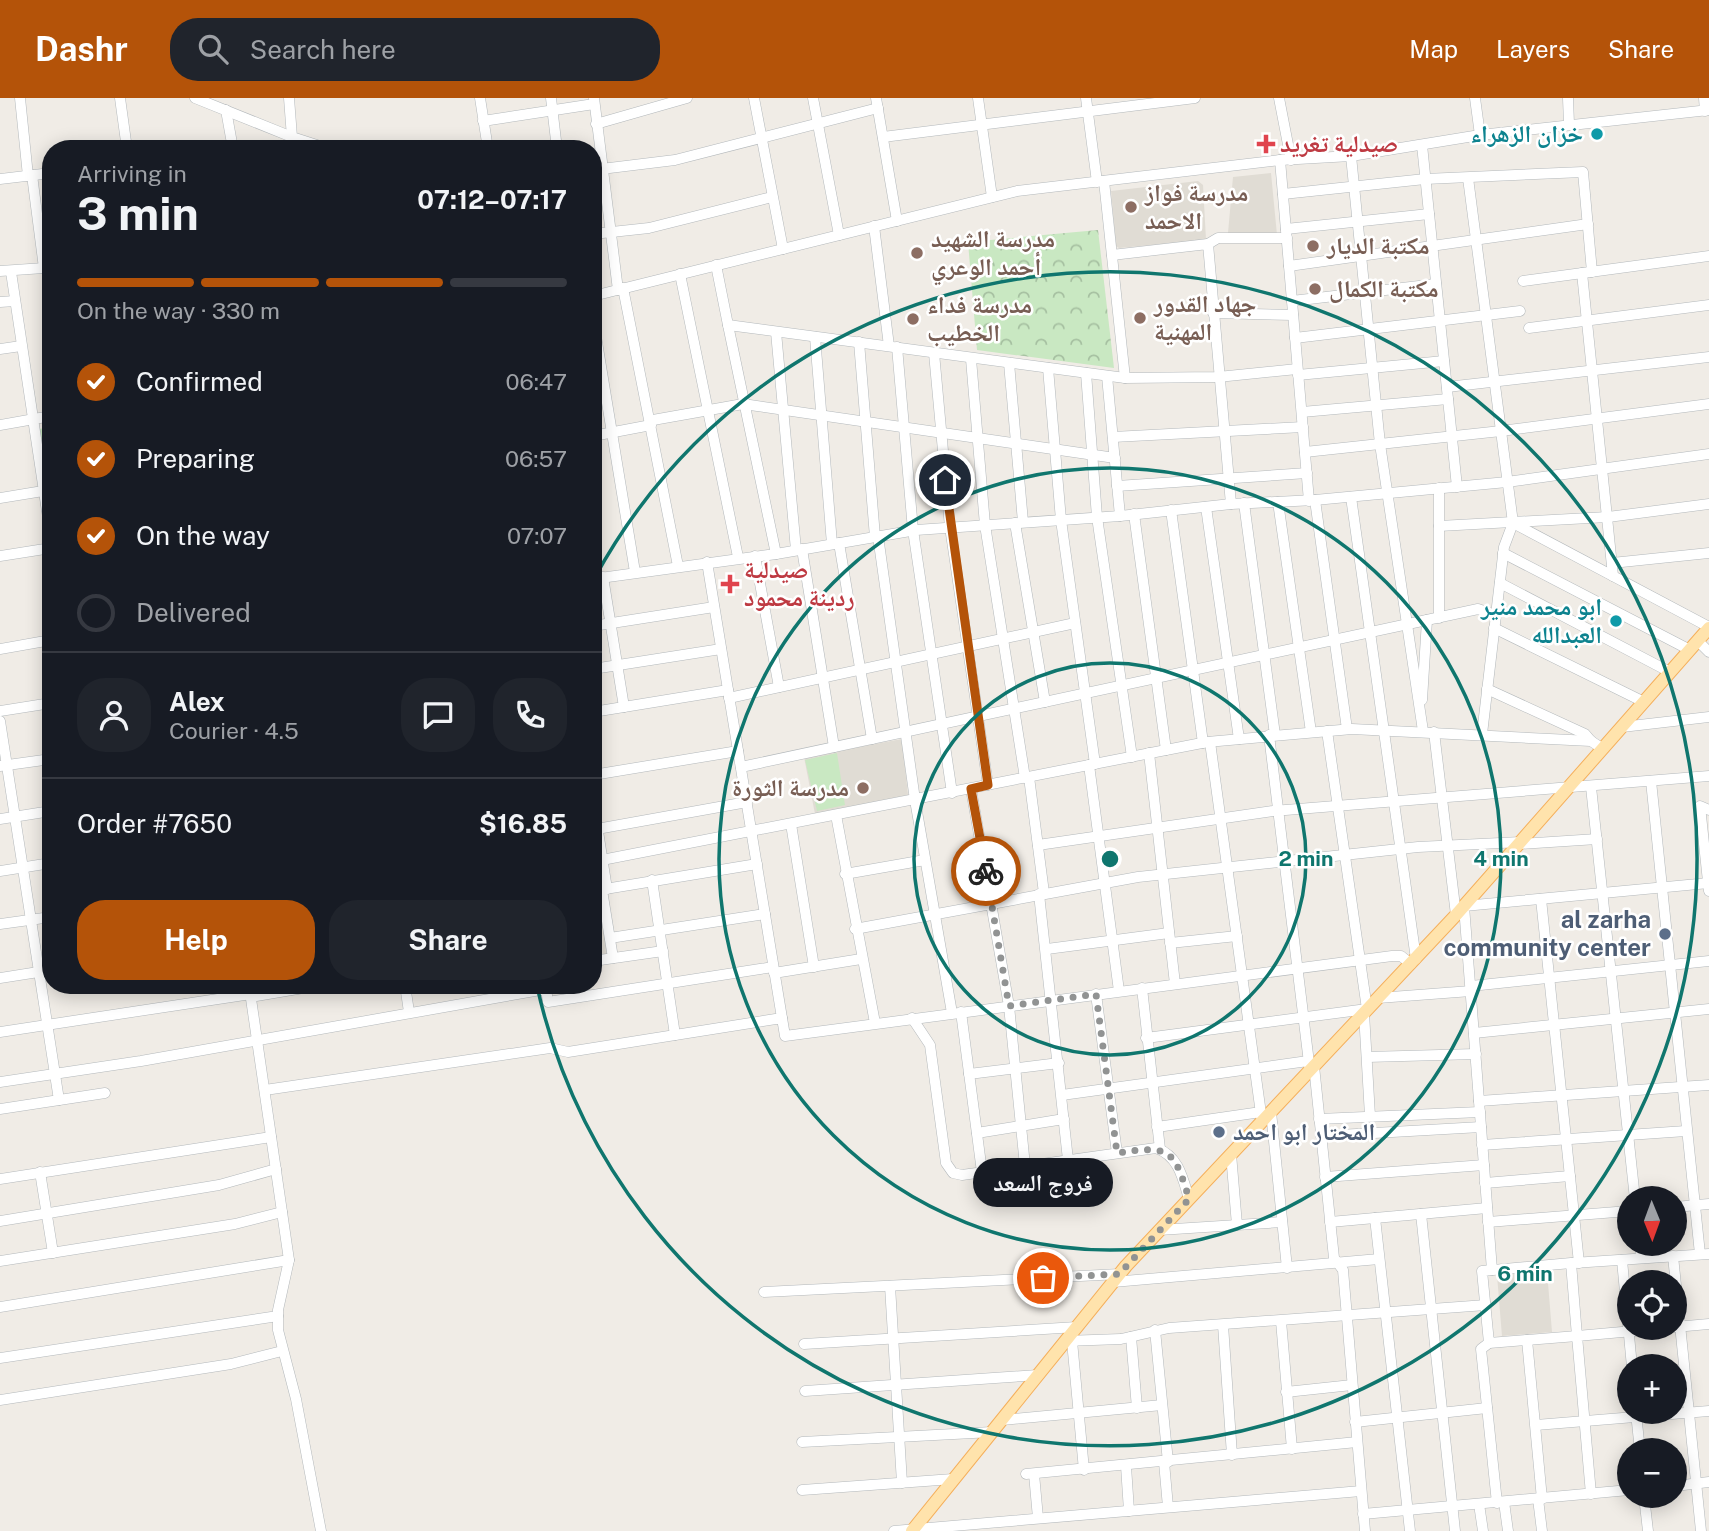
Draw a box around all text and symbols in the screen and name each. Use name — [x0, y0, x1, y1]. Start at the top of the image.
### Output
search box — [170, 18, 660, 81]
text: Dashr — [35, 30, 128, 68]
icon: search — [194, 30, 232, 68]
text: Search here — [250, 34, 396, 65]
text: Map — [1409, 35, 1458, 63]
text: Layers — [1496, 35, 1570, 63]
text: Share — [1608, 35, 1674, 63]
place label: خزان الزهراء — [1470, 119, 1583, 148]
marker: خزان الزهراء — [1589, 126, 1605, 142]
place label: صيدلية تغريد — [1280, 129, 1398, 158]
marker: صيدلية تغريد — [1258, 136, 1274, 152]
text: Arriving in — [77, 160, 187, 187]
place label: مدرسة فواز الاحمد — [1144, 178, 1248, 234]
text: 07:12–07:17 — [417, 184, 567, 215]
text: 3 min — [77, 186, 199, 240]
marker: مدرسة فواز الاحمد — [1123, 199, 1139, 215]
place label: مدرسة الشهيد أحمد الوعري — [931, 224, 1055, 286]
place label: مكتبة الديار — [1326, 231, 1430, 260]
marker: مكتبة الديار — [1305, 238, 1321, 254]
marker: مدرسة الشهيد أحمد الوعري — [909, 245, 925, 261]
place label: مكتبة الكمال — [1329, 274, 1439, 303]
marker: مكتبة الكمال — [1307, 281, 1323, 297]
place label: جهاد القدور المهنية — [1153, 289, 1256, 346]
place label: مدرسة فداء الخطيب — [927, 290, 1032, 347]
text: On the way · 330 m — [77, 297, 280, 324]
marker: جهاد القدور المهنية — [1132, 310, 1148, 326]
marker: مدرسة فداء الخطيب — [905, 311, 921, 327]
icon: check — [77, 363, 115, 401]
text: Confirmed — [136, 366, 263, 397]
text: 06:47 — [505, 368, 567, 395]
icon: check — [77, 440, 115, 478]
text: Preparing — [136, 443, 255, 474]
text: 06:57 — [505, 445, 567, 472]
pin — [915, 450, 975, 510]
icon: home — [926, 461, 964, 499]
icon: check — [77, 517, 115, 555]
text: On the way — [136, 520, 270, 551]
text: 07:07 — [507, 522, 567, 549]
place label: صيدلية ردينة محمود — [744, 555, 855, 612]
marker: صيدلية ردينة محمود — [722, 576, 738, 592]
place label: ابو محمد منير العبدالله — [1480, 592, 1602, 649]
text: Delivered — [136, 597, 251, 628]
marker: ابو محمد منير العبدالله — [1608, 613, 1624, 629]
button: person — [77, 678, 151, 752]
button: chat — [401, 678, 475, 752]
button: phone — [493, 678, 567, 752]
text: Alex — [169, 686, 225, 717]
text: Courier · 4.5 — [169, 717, 299, 744]
place label: مدرسة الثورة — [732, 773, 849, 801]
marker: مدرسة الثورة — [855, 780, 871, 796]
text: Order #7650 — [77, 808, 232, 839]
text: $16.85 — [479, 808, 567, 839]
courier — [951, 836, 1021, 906]
text: 2 min — [1278, 846, 1334, 871]
text: 4 min — [1473, 846, 1529, 871]
centre of rings — [1098, 847, 1122, 871]
icon: bike — [967, 852, 1005, 890]
button: Help — [77, 900, 315, 980]
button: Share — [329, 900, 567, 980]
place label: al zarha community center — [1443, 905, 1651, 961]
marker: al zarha community center — [1657, 926, 1673, 942]
place label: المختار ابو احمد — [1233, 1117, 1375, 1146]
marker: المختار ابو احمد — [1211, 1124, 1227, 1140]
callout: فروج السعد — [973, 1159, 1113, 1208]
text: فروج السعد — [993, 1169, 1093, 1196]
north arrow — [1617, 1186, 1687, 1256]
map controls — [1617, 1186, 1687, 1508]
pin — [1013, 1248, 1073, 1308]
icon: bag — [1024, 1259, 1062, 1297]
text: 6 min — [1497, 1261, 1553, 1286]
button: locate — [1617, 1270, 1687, 1340]
button: + — [1617, 1354, 1687, 1424]
button: − — [1617, 1438, 1687, 1508]

